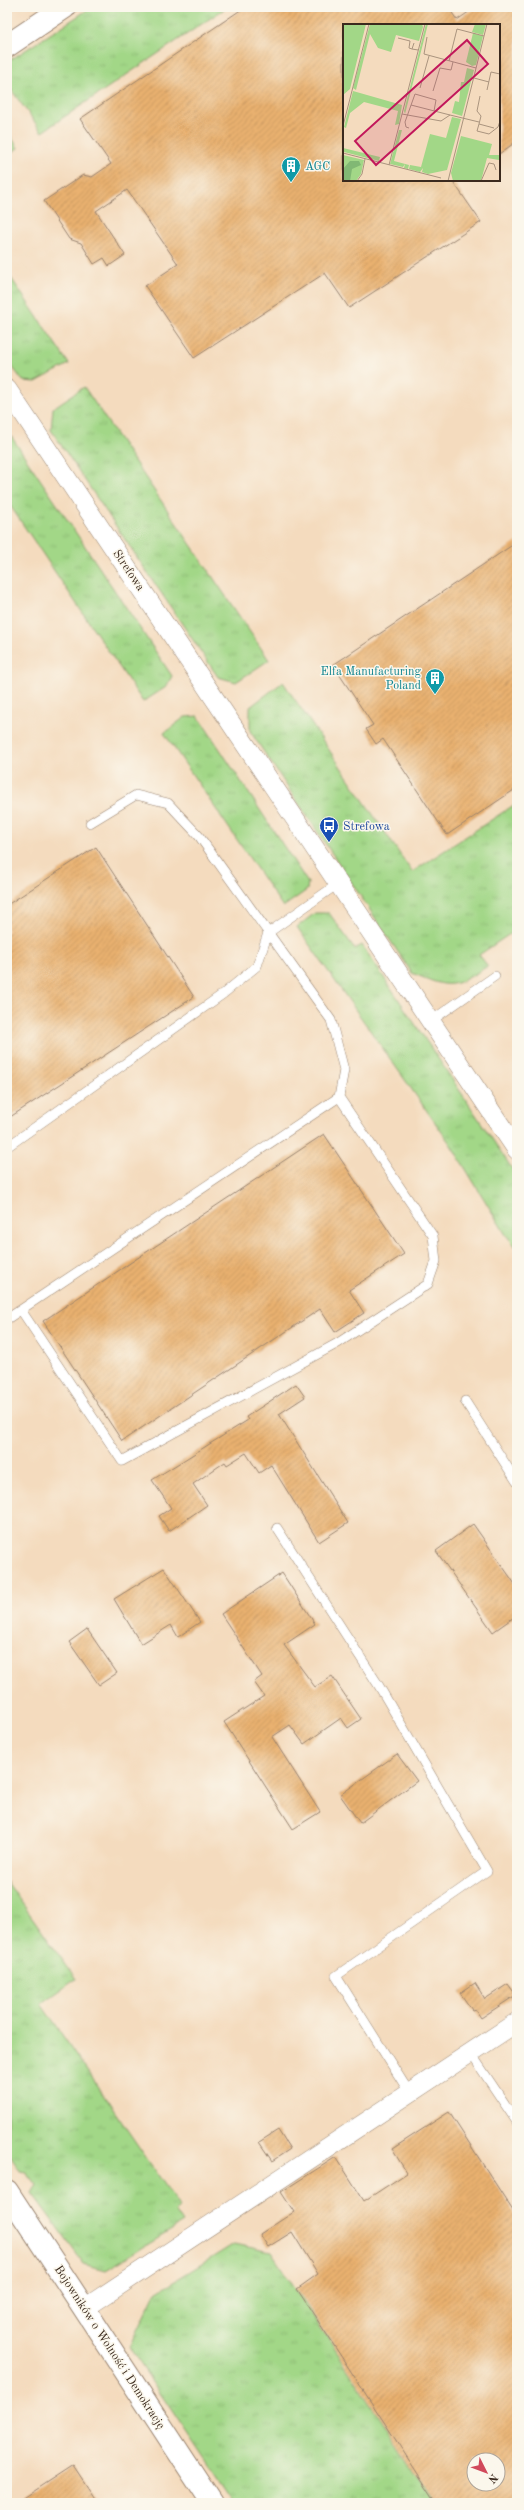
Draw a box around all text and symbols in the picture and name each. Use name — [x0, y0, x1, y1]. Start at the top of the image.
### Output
inset map — [343, 24, 500, 181]
building icon: AGC — [280, 155, 302, 183]
place label: AGC — [305, 161, 330, 173]
street label: Strefowa — [110, 548, 146, 593]
place label: Elfa Manufacturing Poland — [321, 666, 422, 692]
building icon: Elfa Manufacturing Poland — [424, 667, 446, 695]
bus stop icon: Strefowa — [318, 815, 340, 843]
place label: Strefowa — [343, 821, 390, 833]
street label: Bojowników o Wolność i Demokrację — [52, 2264, 167, 2432]
north arrow — [466, 2452, 506, 2492]
text: N — [485, 2471, 499, 2485]

